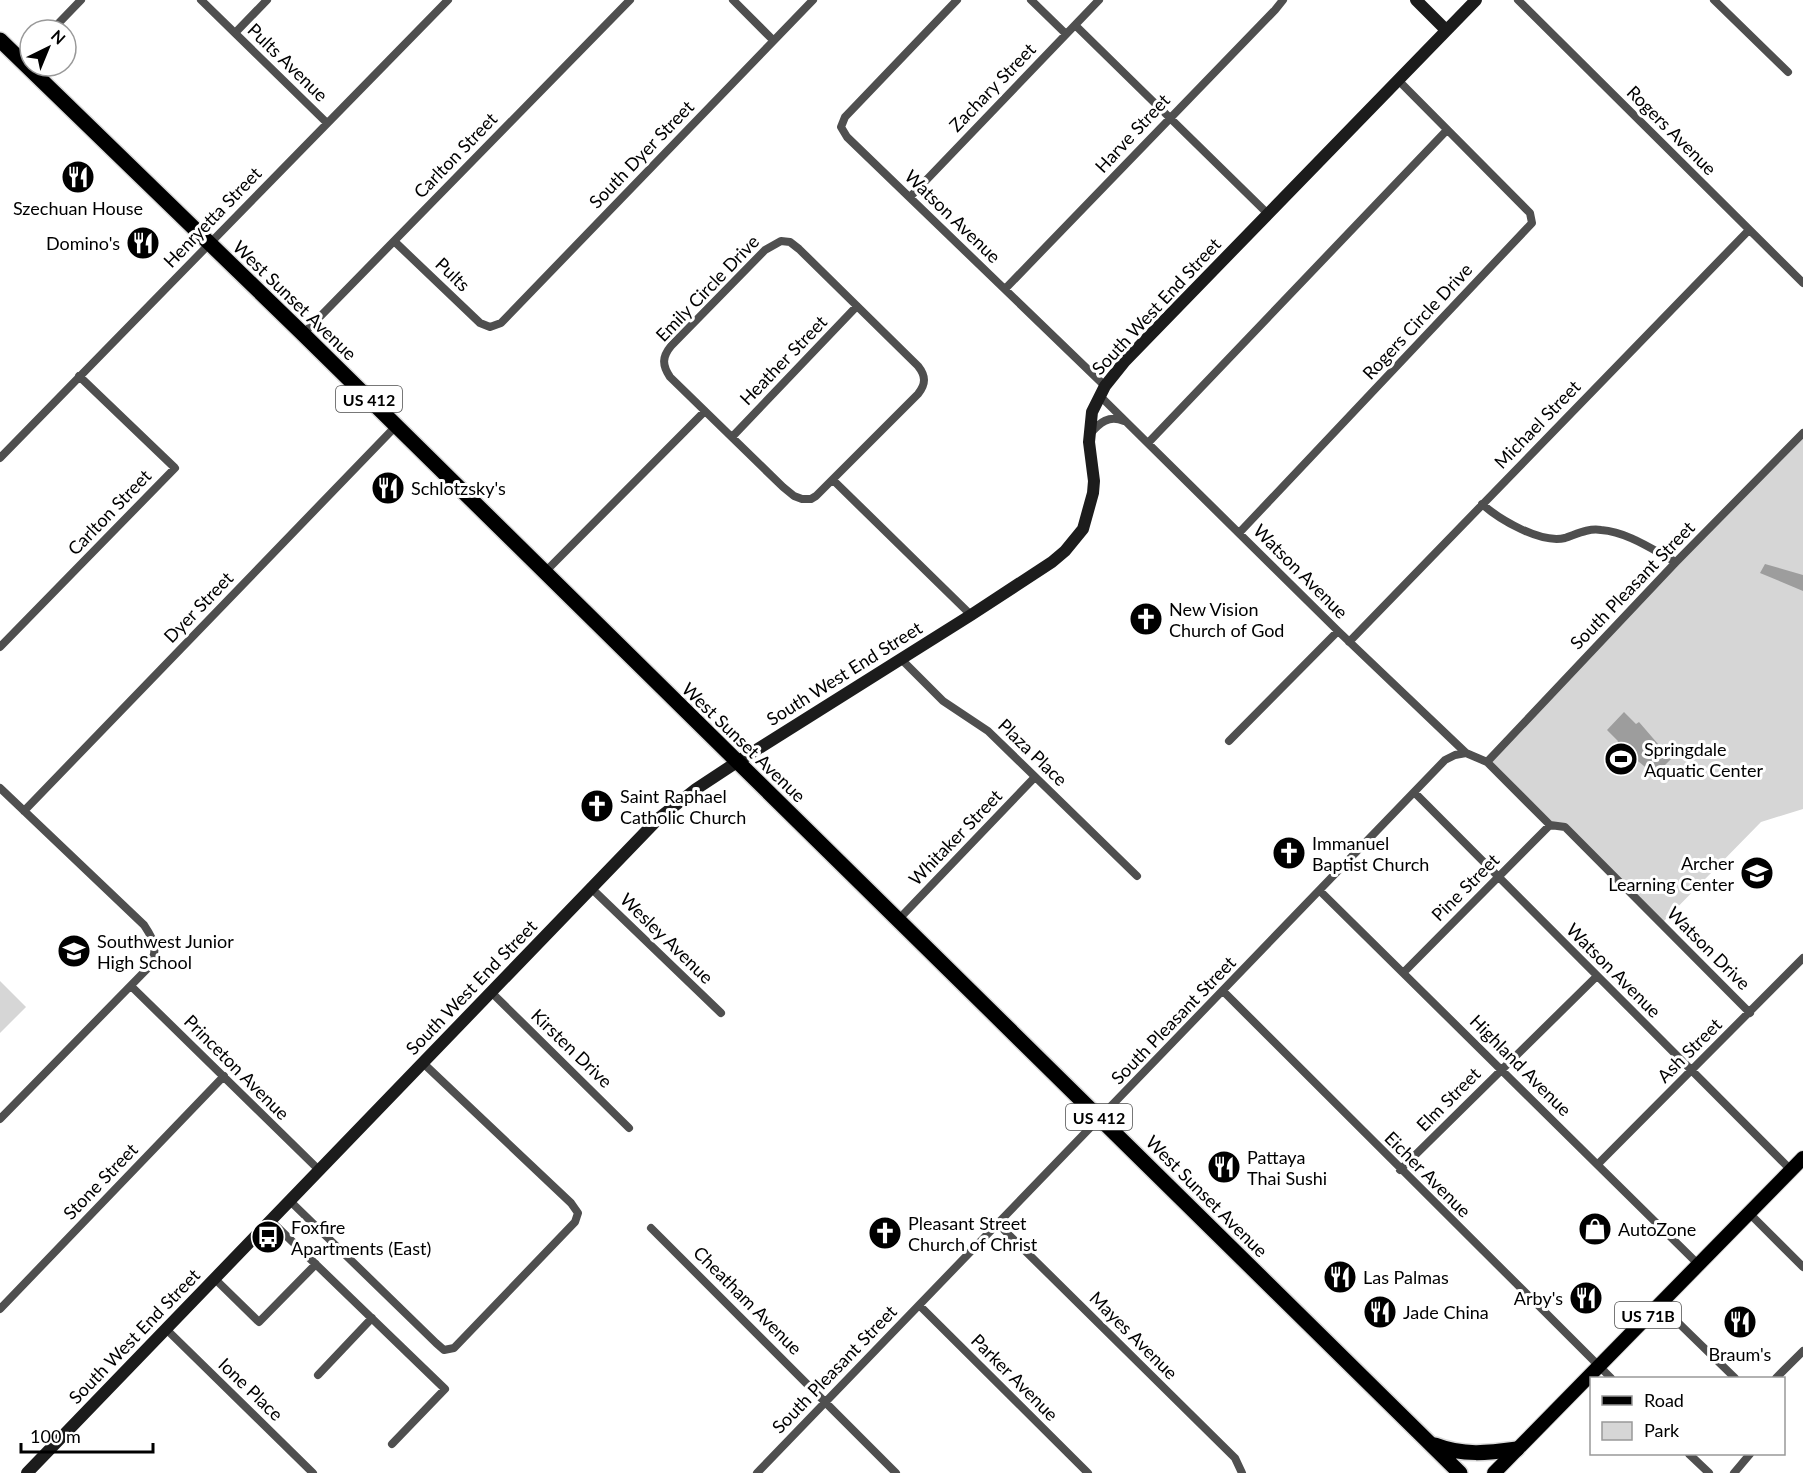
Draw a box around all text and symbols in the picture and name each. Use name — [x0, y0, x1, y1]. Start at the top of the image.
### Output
north arrow — [18, 18, 78, 78]
street label: Pults Avenue — [243, 18, 333, 106]
text: N — [48, 26, 70, 48]
street label: Zachary Street — [944, 38, 1040, 136]
street label: Rogers Avenue — [1623, 81, 1721, 179]
street label: Harve Street — [1090, 89, 1174, 177]
street label: South Dyer Street — [584, 95, 698, 213]
street label: Carlton Street — [409, 107, 502, 202]
restaurant icon: Szechuan House — [60, 159, 96, 195]
street label: Henryetta Street — [158, 162, 266, 272]
street label: Watson Avenue — [901, 165, 1005, 267]
place label: Szechuan House — [13, 197, 143, 219]
restaurant icon: Domino's — [125, 225, 161, 261]
street label: Emily Circle Drive — [651, 230, 763, 346]
place label: Domino's — [46, 232, 120, 254]
street label: South West End Street — [1087, 233, 1225, 379]
street label: West Sunset Avenue — [229, 235, 361, 365]
street label: Pults — [431, 252, 475, 296]
street label: Rogers Circle Drive — [1358, 258, 1476, 384]
street label: Heather Street — [735, 310, 832, 409]
street label: Michael Street — [1489, 375, 1585, 473]
road number: US 412 — [336, 386, 402, 412]
street label: Carlton Street — [63, 464, 156, 559]
restaurant icon: Schlotzsky's — [370, 470, 406, 506]
place label: Schlotzsky's — [411, 477, 506, 499]
street label: South Pleasant Street — [1565, 516, 1699, 654]
street label: Watson Avenue — [1249, 519, 1353, 623]
street label: Dyer Street — [159, 566, 238, 647]
place label: New Vision Church of God — [1169, 598, 1284, 641]
church icon: New Vision Church of God — [1128, 601, 1164, 637]
street label: South West End Street — [762, 616, 926, 730]
street label: West Sunset Avenue — [678, 677, 810, 807]
street label: Plaza Place — [994, 714, 1072, 790]
place label: Springdale Aquatic Center — [1644, 738, 1763, 781]
sports icon: Springdale Aquatic Center — [1603, 741, 1639, 777]
street label: Whitaker Street — [904, 784, 1007, 889]
place label: Saint Raphael Catholic Church — [620, 785, 746, 828]
church icon: Saint Raphael Catholic Church — [579, 788, 615, 824]
place label: Immanuel Baptist Church — [1312, 832, 1429, 875]
church icon: Immanuel Baptist Church — [1271, 835, 1307, 871]
street label: Pine Street — [1427, 848, 1504, 925]
place label: Archer Learning Center — [1608, 852, 1734, 895]
school or university icon: Archer Learning Center — [1739, 855, 1775, 891]
street label: Wesley Avenue — [616, 888, 718, 988]
street label: Watson Drive — [1663, 902, 1755, 994]
street label: South West End Street — [401, 915, 541, 1059]
street label: Watson Avenue — [1562, 918, 1666, 1022]
place label: Southwest Junior High School — [97, 930, 234, 973]
school or university icon: Southwest Junior High School — [56, 933, 92, 969]
street label: South Pleasant Street — [1106, 951, 1240, 1089]
street label: Kirsten Drive — [527, 1004, 617, 1092]
street label: Princeton Avenue — [180, 1010, 294, 1124]
street label: Highland Avenue — [1466, 1010, 1576, 1120]
street label: Ash Street — [1652, 1013, 1726, 1087]
street label: Elm Street — [1411, 1062, 1485, 1136]
road number: US 412 — [1066, 1104, 1132, 1130]
street label: Eicher Avenue — [1380, 1126, 1476, 1222]
street label: West Sunset Avenue — [1142, 1131, 1272, 1261]
street label: Stone Street — [58, 1138, 142, 1224]
place label: Pattaya Thai Sushi — [1247, 1146, 1327, 1189]
restaurant icon: Pattaya Thai Sushi — [1206, 1149, 1242, 1185]
shop icon: AutoZone — [1577, 1211, 1613, 1247]
place label: Pleasant Street Church of Christ — [908, 1212, 1038, 1255]
church icon: Pleasant Street Church of Christ — [867, 1215, 903, 1251]
place label: Foxfire Apartments (East) — [291, 1216, 431, 1259]
place label: AutoZone — [1618, 1218, 1696, 1240]
bus stop icon: Foxfire Apartments (East) — [250, 1219, 286, 1255]
street label: Cheatham Avenue — [689, 1241, 807, 1359]
restaurant icon: Las Palmas — [1322, 1259, 1358, 1295]
street label: South West End Street — [64, 1264, 204, 1408]
place label: Las Palmas — [1363, 1266, 1449, 1288]
restaurant icon: Arby's — [1568, 1280, 1604, 1316]
street label: Mayes Avenue — [1086, 1287, 1182, 1383]
place label: Arby's — [1514, 1287, 1563, 1309]
restaurant icon: Jade China — [1362, 1294, 1398, 1330]
street label: South Pleasant Street — [767, 1300, 901, 1438]
place label: Jade China — [1403, 1301, 1489, 1323]
road number: US 71B — [1615, 1302, 1681, 1328]
restaurant icon: Braum's — [1722, 1304, 1758, 1340]
street label: Parker Avenue — [967, 1329, 1063, 1425]
place label: Braum's — [1709, 1343, 1772, 1365]
street label: Ione Place — [214, 1353, 288, 1425]
legend — [1590, 1377, 1785, 1455]
text: Road — [1644, 1389, 1684, 1411]
scale bar — [21, 1416, 153, 1454]
text: Park — [1644, 1419, 1680, 1441]
text: 100 m — [30, 1425, 81, 1447]

